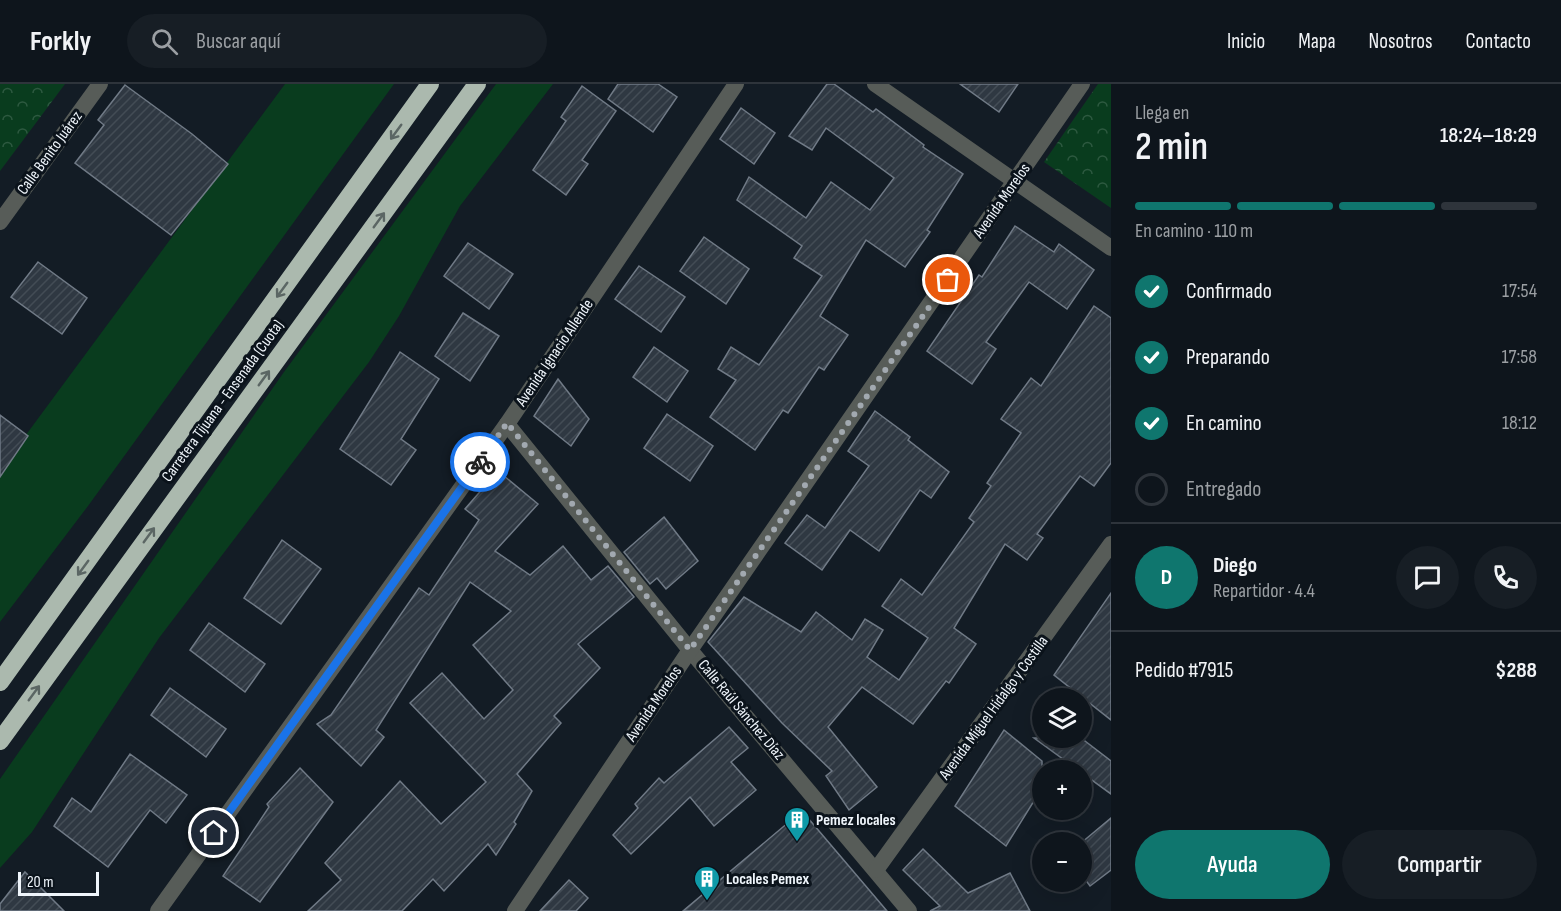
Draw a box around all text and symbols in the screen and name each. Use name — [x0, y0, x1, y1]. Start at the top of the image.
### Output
search box — [127, 14, 547, 68]
text: Forkly — [30, 25, 91, 58]
icon: search — [148, 25, 181, 58]
text: Buscar aquí — [196, 28, 281, 55]
text: Inicio — [1227, 29, 1265, 54]
text: Mapa — [1298, 29, 1336, 54]
text: Nosotros — [1369, 29, 1433, 54]
text: Contacto — [1466, 29, 1531, 54]
text: Llega en — [1135, 101, 1189, 125]
street label: Calle Benito Juárez — [13, 107, 87, 198]
text: 18:24–18:29 — [1440, 122, 1537, 149]
one-way arrow — [390, 123, 402, 139]
text: 2 min — [1135, 124, 1208, 171]
street label: Avenida Morelos — [969, 160, 1035, 243]
one-way arrow — [372, 213, 385, 229]
text: En camino · 110 m — [1135, 219, 1253, 243]
pin — [922, 254, 973, 305]
icon: bag — [931, 263, 964, 296]
icon: check — [1135, 275, 1168, 308]
text: Confirmado — [1186, 278, 1272, 305]
text: 17:54 — [1502, 279, 1537, 303]
one-way arrow — [276, 282, 288, 298]
street label: Avenida Ignacio Allende — [512, 296, 598, 411]
street label: Carretera Tijuana - Ensenada (Cuota) — [158, 316, 288, 486]
icon: check — [1135, 341, 1168, 374]
text: Preparando — [1186, 344, 1270, 371]
text: 17:58 — [1502, 345, 1537, 369]
one-way arrow — [258, 370, 270, 386]
icon: check — [1135, 407, 1168, 440]
text: En camino — [1186, 410, 1262, 437]
text: 18:12 — [1502, 411, 1537, 435]
courier — [450, 432, 510, 492]
icon: bike — [464, 446, 497, 479]
text: Entregado — [1186, 476, 1261, 503]
one-way arrow — [143, 528, 155, 544]
button: chat — [1396, 546, 1459, 609]
button: phone — [1474, 546, 1537, 609]
text: Diego — [1213, 552, 1257, 579]
one-way arrow — [77, 560, 89, 576]
text: D — [1161, 564, 1172, 591]
text: Repartidor · 4.4 — [1213, 579, 1315, 603]
street label: Avenida Miguel Hidalgo y Costilla — [935, 632, 1053, 784]
street label: Calle Raúl Sánchez Díaz — [694, 656, 789, 764]
text: Pedido #7915 — [1135, 657, 1233, 684]
text: $288 — [1495, 657, 1537, 684]
street label: Avenida Morelos — [621, 663, 686, 746]
one-way arrow — [28, 686, 40, 702]
map controls — [1032, 688, 1092, 892]
button: layers — [1032, 688, 1092, 748]
button: + — [1032, 760, 1092, 820]
building icon: Pemez locales — [782, 805, 812, 843]
pin — [188, 807, 239, 858]
place label: Pemez locales — [816, 811, 896, 830]
icon: home — [197, 816, 230, 849]
button: Ayuda — [1135, 830, 1330, 899]
button: Compartir — [1342, 830, 1537, 899]
button: − — [1032, 832, 1092, 892]
building icon: Locales Pemex — [692, 864, 722, 902]
scale bar — [18, 869, 99, 896]
place label: Locales Pemex — [726, 870, 809, 889]
text: 20 m — [27, 873, 54, 892]

